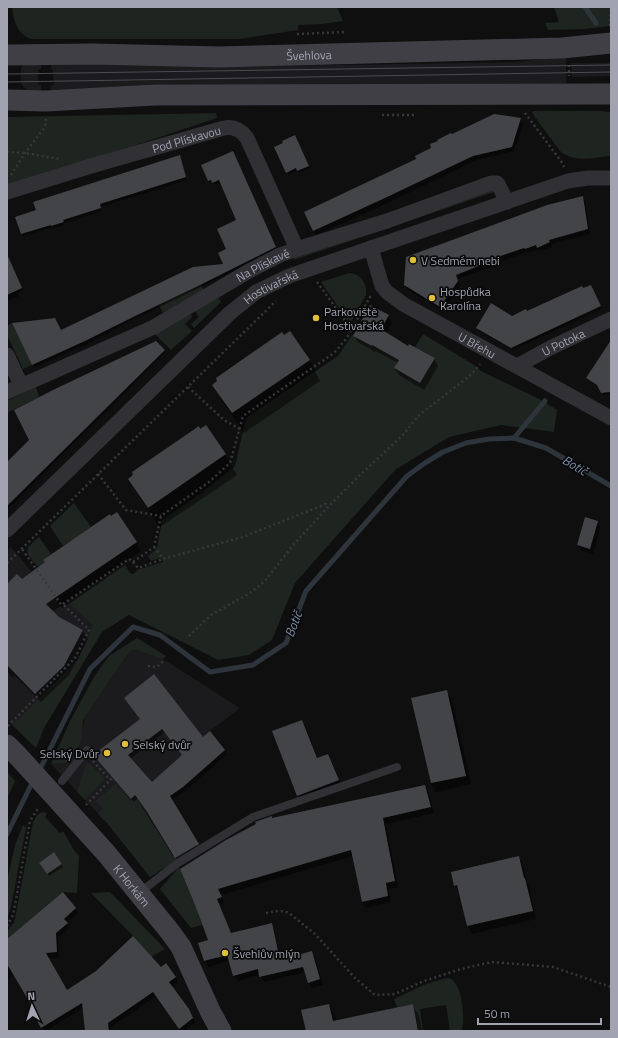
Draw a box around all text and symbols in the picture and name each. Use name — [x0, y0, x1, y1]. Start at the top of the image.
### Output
street label: Švehlova — [286, 45, 332, 65]
street label: Pod Plískavou — [150, 120, 223, 158]
street label: Na Plískavě — [232, 243, 292, 286]
place label: V Sedmém nebi — [421, 251, 500, 270]
marker: V Sedmém nebi — [408, 255, 418, 265]
street label: Hostivařská — [239, 264, 300, 309]
place label: Hospůdka Karolína — [440, 282, 491, 315]
marker: Hospůdka Karolína — [427, 293, 437, 303]
place label: Parkoviště Hostivařská — [324, 302, 384, 335]
marker: Parkoviště Hostivařská — [311, 313, 321, 323]
street label: U Potoka — [538, 323, 588, 360]
street label: U Břehu — [455, 327, 500, 363]
water label: Botič — [559, 450, 594, 482]
water label: Botič — [279, 606, 308, 640]
place label: Selský dvůr — [133, 735, 191, 754]
marker: Selský dvůr — [120, 739, 130, 749]
place label: Selský Dvůr — [40, 744, 99, 763]
marker: Selský Dvůr — [102, 748, 112, 758]
street label: K Horkám — [109, 860, 155, 911]
place label: Švehlův mlýn — [233, 944, 300, 963]
marker: Švehlův mlýn — [220, 948, 230, 958]
north arrow — [12, 986, 52, 1026]
text: N — [27, 988, 36, 1004]
scale bar — [478, 1000, 601, 1026]
text: 50 m — [484, 1004, 510, 1023]

